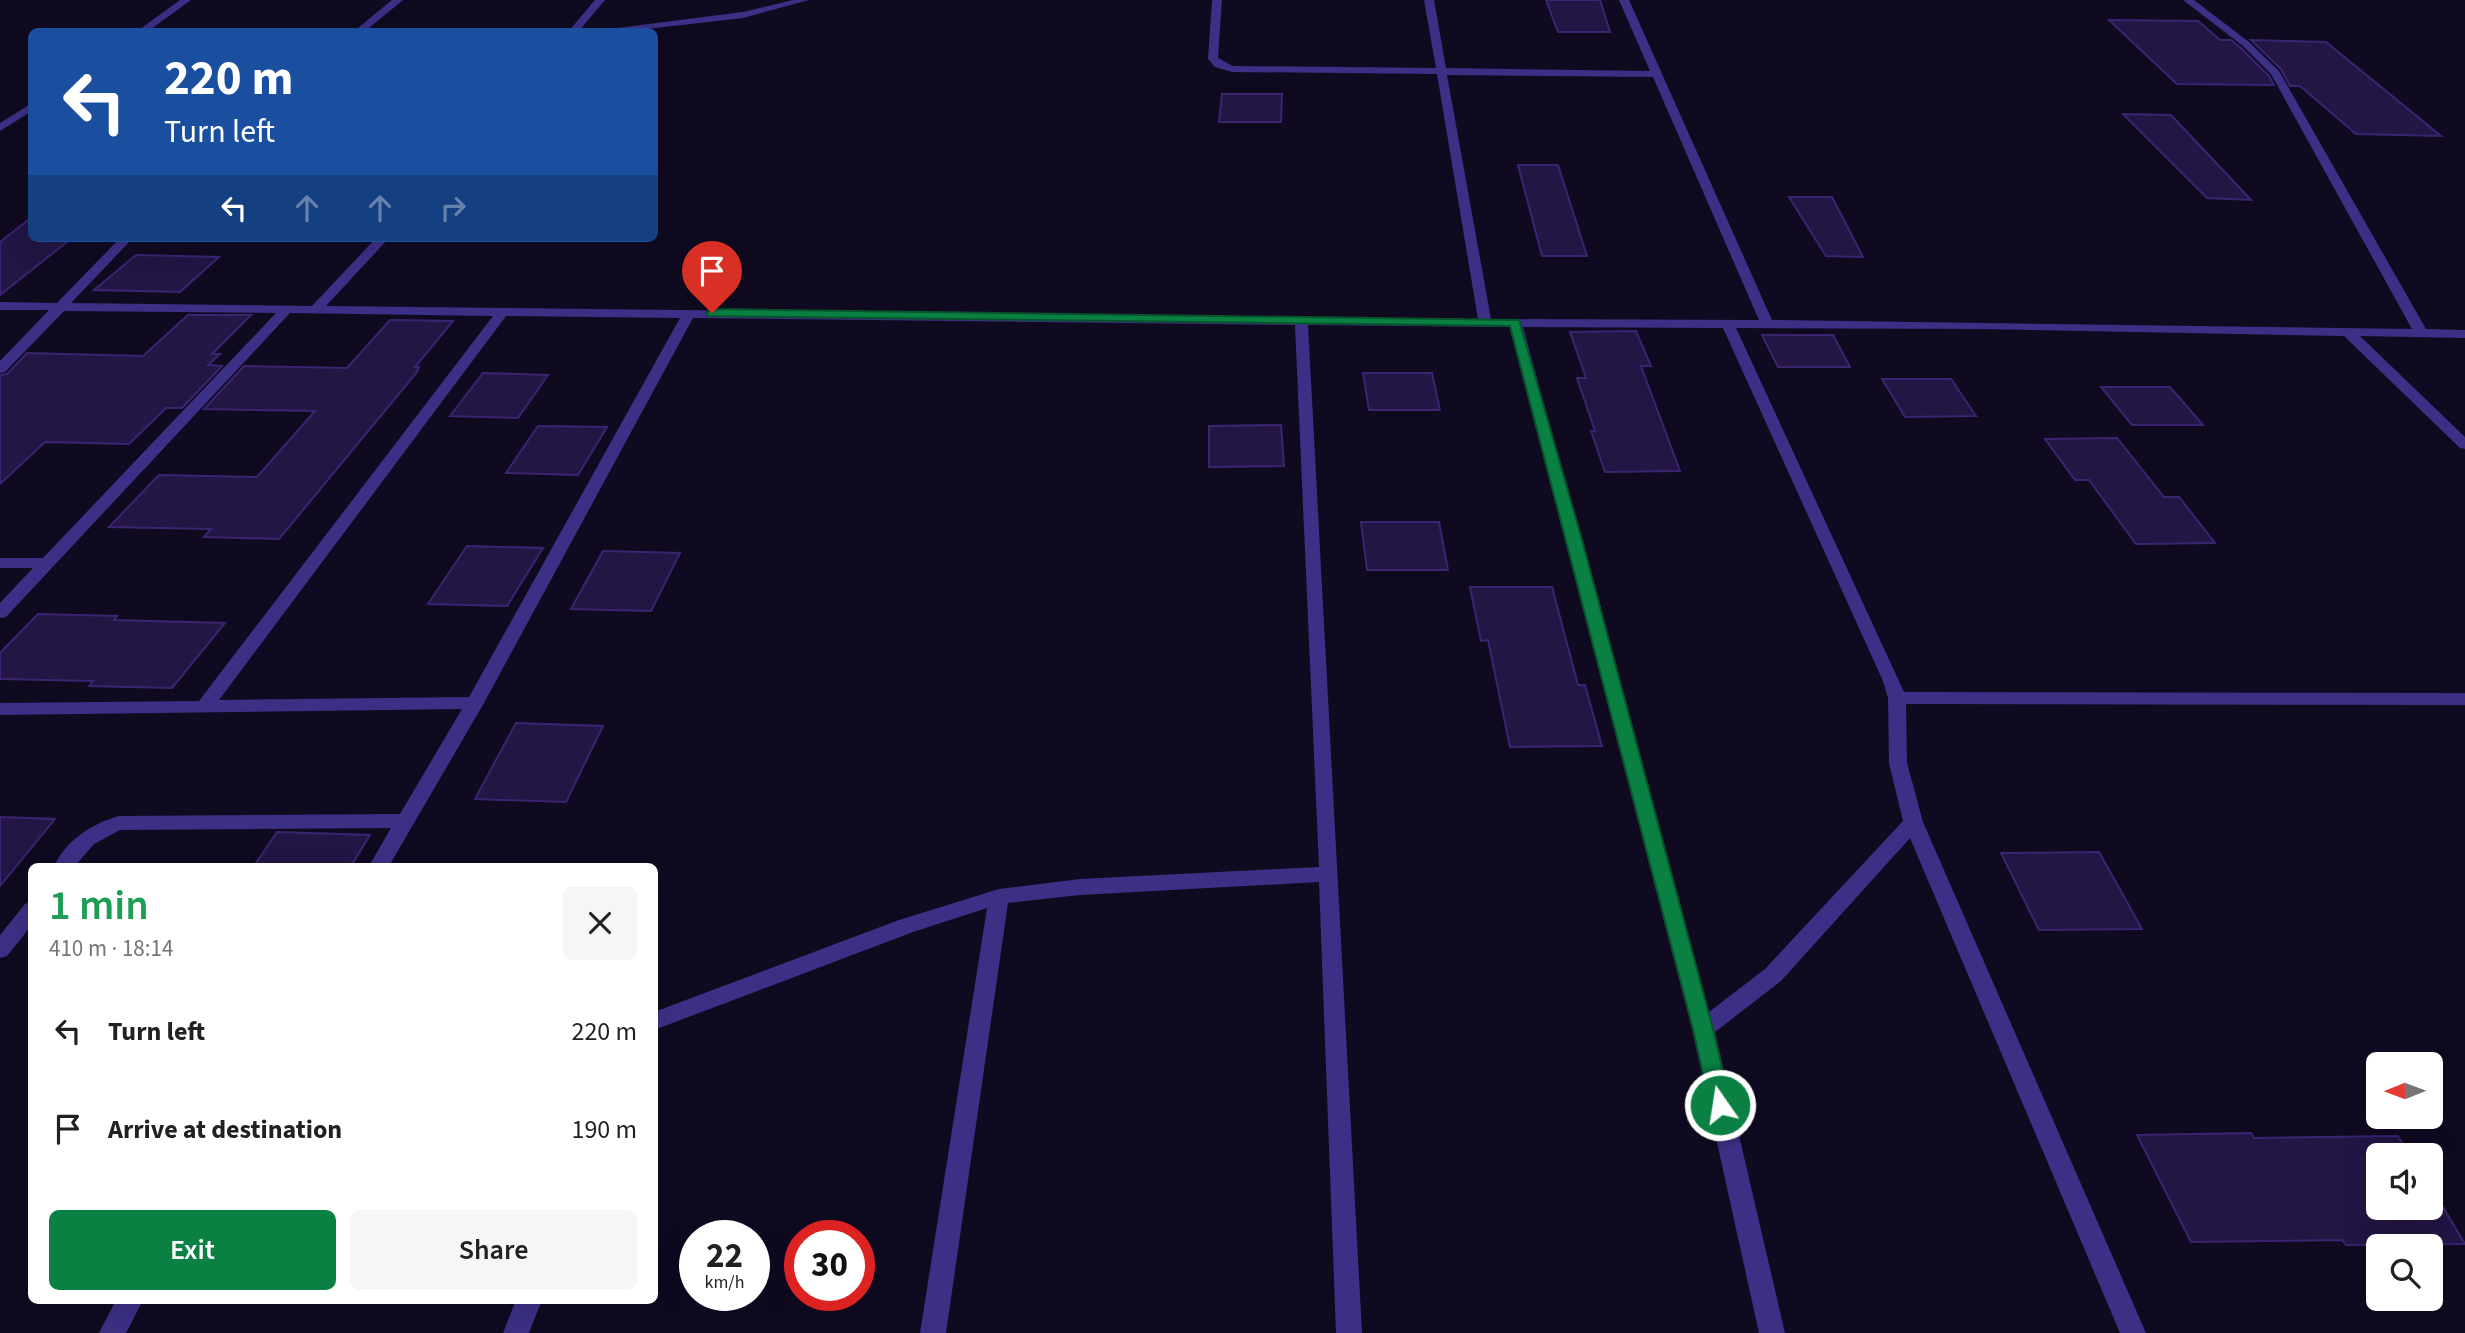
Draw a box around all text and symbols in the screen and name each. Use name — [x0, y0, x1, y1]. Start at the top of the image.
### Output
text: 220 m — [164, 44, 293, 114]
icon: left — [49, 56, 140, 147]
text: Turn left — [164, 109, 275, 155]
icon: left — [215, 189, 253, 227]
icon: ahead — [288, 189, 326, 227]
icon: ahead — [361, 189, 399, 227]
icon: right — [434, 189, 472, 227]
pin — [682, 241, 742, 313]
icon: arrive — [693, 252, 731, 290]
text: 1 min — [49, 876, 149, 936]
button: close — [563, 886, 637, 960]
text: 410 m · 18:14 — [49, 932, 173, 965]
icon: left — [49, 1012, 87, 1050]
text: Turn left — [108, 1013, 205, 1050]
text: 220 m — [571, 1013, 637, 1050]
north arrow — [2366, 1052, 2443, 1129]
map controls — [2366, 1052, 2443, 1311]
position arrow — [1683, 1068, 1757, 1142]
icon: arrive — [49, 1110, 87, 1148]
text: Arrive at destination — [108, 1111, 342, 1148]
text: 190 m — [571, 1111, 637, 1148]
button: sound — [2366, 1143, 2443, 1220]
button: Exit — [49, 1210, 336, 1290]
button: Share — [350, 1210, 637, 1290]
speed limit sign: 30 — [784, 1220, 875, 1311]
text: 22 — [706, 1231, 743, 1281]
button: search — [2366, 1234, 2443, 1311]
text: km/h — [705, 1270, 744, 1295]

